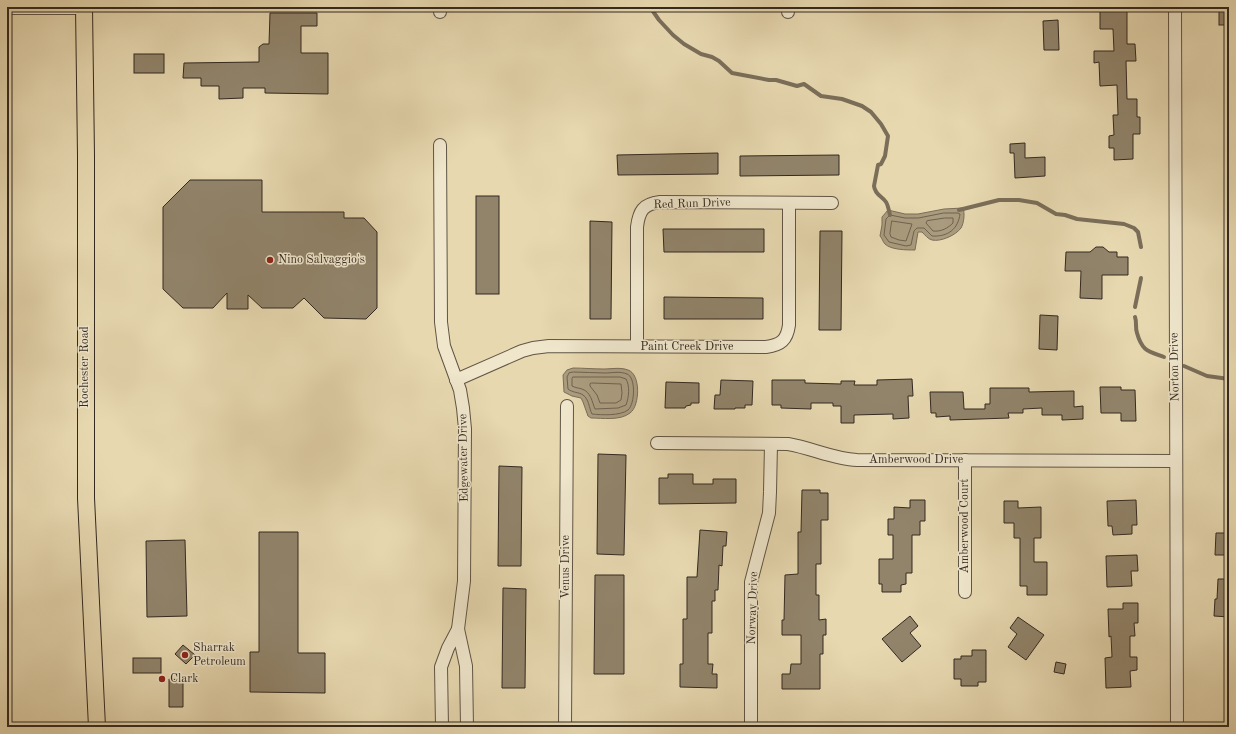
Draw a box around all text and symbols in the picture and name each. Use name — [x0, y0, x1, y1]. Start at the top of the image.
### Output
street label: Red Run Drive — [653, 197, 731, 211]
place label: Nino Salvaggio's — [278, 254, 365, 266]
marker: Nino Salvaggio's — [265, 255, 275, 265]
street label: Rochester Road — [79, 326, 91, 408]
street label: Norton Drive — [1168, 332, 1182, 402]
street label: Paint Creek Drive — [640, 341, 734, 353]
street label: Edgewater Drive — [457, 413, 471, 502]
street label: Amberwood Drive — [869, 454, 964, 466]
street label: Amberwood Court — [959, 478, 971, 574]
street label: Venus Drive — [560, 535, 572, 599]
street label: Norway Drive — [746, 571, 760, 645]
place label: Sharrak Petroleum — [193, 642, 246, 668]
marker: Sharrak Petroleum — [180, 650, 190, 660]
place label: Clark — [170, 673, 198, 685]
marker: Clark — [157, 674, 167, 684]

